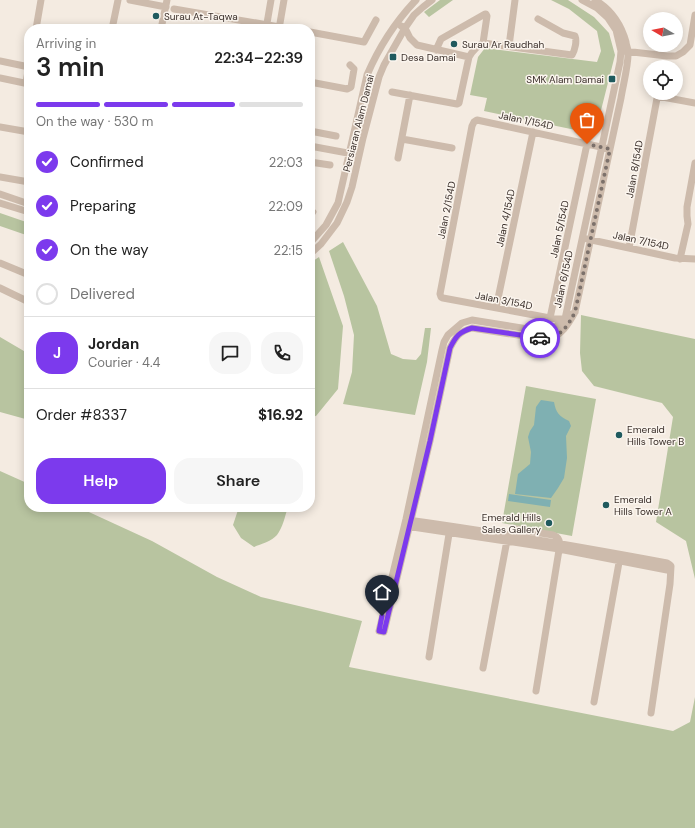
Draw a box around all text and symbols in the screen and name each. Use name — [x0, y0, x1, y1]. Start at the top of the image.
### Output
place label: Surau At-Taqwa — [164, 10, 238, 23]
marker: Surau At-Taqwa — [151, 11, 161, 21]
north arrow — [643, 12, 683, 52]
map controls — [643, 12, 683, 100]
text: Arriving in — [36, 35, 96, 52]
place label: Surau Ar Raudhah — [462, 38, 544, 51]
marker: Surau Ar Raudhah — [449, 39, 459, 49]
text: 22:34–22:39 — [214, 48, 303, 68]
text: 3 min — [36, 50, 105, 84]
place label: Desa Damai — [401, 51, 456, 64]
marker: Desa Damai — [388, 52, 398, 62]
button: locate — [643, 60, 683, 100]
street label: Persiaran Alam Damai — [340, 73, 377, 173]
place label: SMK Alam Damai — [526, 73, 604, 86]
marker: SMK Alam Damai — [607, 74, 617, 84]
pin — [570, 103, 604, 144]
street label: Jalan 1/154D — [497, 108, 555, 133]
icon: bag — [576, 109, 598, 131]
text: On the way · 530 m — [36, 113, 153, 130]
street label: Jalan 8/154D — [623, 139, 646, 199]
icon: check — [36, 151, 58, 173]
text: Confirmed — [70, 152, 144, 172]
text: 22:03 — [269, 154, 303, 171]
street label: Jalan 2/154D — [435, 180, 458, 240]
street label: Jalan 4/154D — [493, 188, 518, 248]
icon: check — [36, 195, 58, 217]
text: Preparing — [70, 196, 136, 216]
text: 22:09 — [268, 198, 303, 215]
street label: Jalan 5/154D — [547, 199, 572, 259]
street label: Jalan 7/154D — [612, 228, 670, 253]
icon: check — [36, 239, 58, 261]
text: On the way — [70, 240, 149, 260]
text: 22:15 — [273, 242, 303, 259]
street label: Jalan 6/154D — [551, 249, 576, 309]
text: Delivered — [70, 284, 135, 304]
street label: Jalan 3/154D — [474, 289, 534, 312]
courier — [520, 318, 560, 358]
icon: car — [529, 327, 551, 349]
button: chat — [209, 332, 251, 374]
button: phone — [261, 332, 303, 374]
text: Jordan — [88, 334, 139, 354]
text: J — [53, 343, 61, 363]
text: Courier · 4.4 — [88, 354, 160, 371]
text: Order #8337 — [36, 405, 127, 425]
text: $16.92 — [258, 405, 303, 425]
place label: Emerald Hills Tower B — [627, 423, 684, 448]
marker: Emerald Hills Tower B — [614, 430, 624, 440]
button: Help — [36, 458, 166, 504]
button: Share — [174, 458, 303, 504]
place label: Emerald Hills Tower A — [614, 493, 672, 518]
marker: Emerald Hills Tower A — [601, 500, 611, 510]
place label: Emerald Hills Sales Gallery — [482, 511, 541, 536]
marker: Emerald Hills Sales Gallery — [544, 518, 554, 528]
pin — [365, 575, 399, 616]
icon: home — [371, 581, 393, 603]

